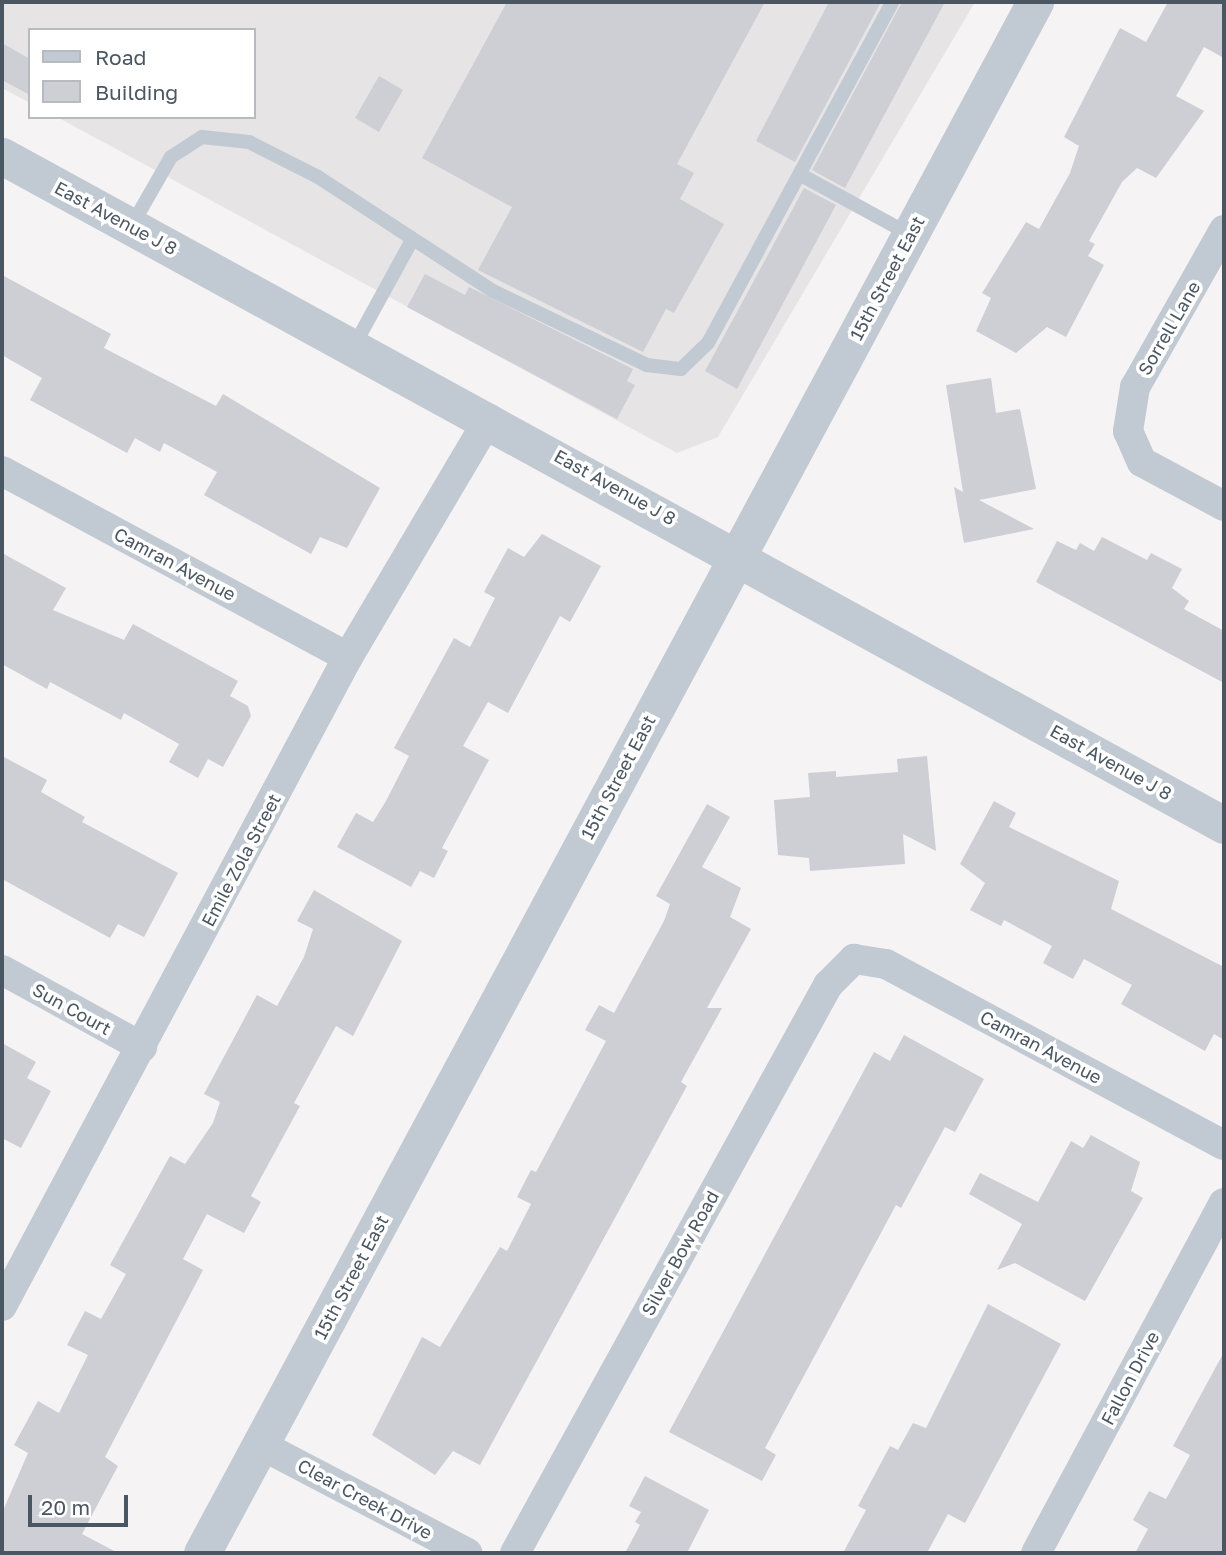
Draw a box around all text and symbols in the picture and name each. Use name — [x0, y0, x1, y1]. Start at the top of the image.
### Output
legend — [28, 28, 256, 119]
text: Road — [95, 44, 146, 70]
text: Building — [95, 79, 178, 105]
street label: East Avenue J 8 — [51, 177, 181, 259]
street label: 15th Street East — [845, 212, 929, 344]
street label: Sorrell Lane — [1133, 277, 1205, 379]
street label: East Avenue J 8 — [550, 445, 680, 529]
street label: Camran Avenue — [111, 523, 239, 605]
street label: 15th Street East — [576, 711, 660, 843]
street label: East Avenue J 8 — [1046, 720, 1176, 804]
street label: Emile Zola Street — [197, 790, 285, 930]
street label: Sun Court — [29, 979, 115, 1039]
street label: Camran Avenue — [977, 1006, 1105, 1088]
street label: Silver Bow Road — [637, 1187, 723, 1319]
street label: 15th Street East — [309, 1211, 393, 1343]
street label: Fallon Drive — [1096, 1328, 1164, 1428]
street label: Clear Creek Drive — [294, 1454, 436, 1544]
scale bar — [32, 1482, 131, 1526]
text: 20 m — [41, 1494, 90, 1520]

